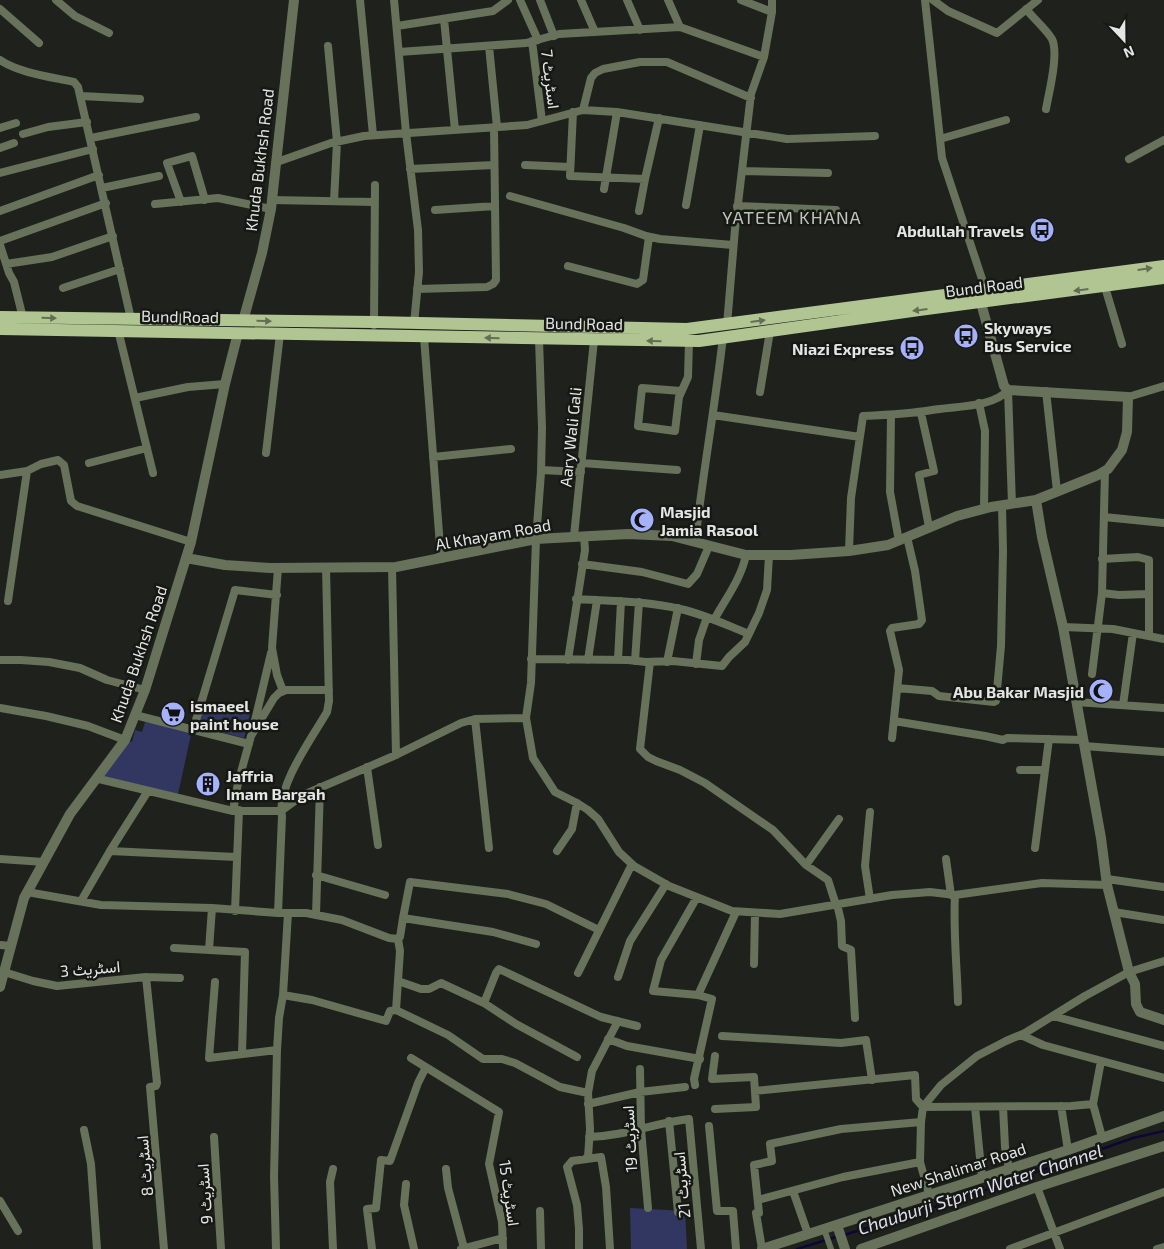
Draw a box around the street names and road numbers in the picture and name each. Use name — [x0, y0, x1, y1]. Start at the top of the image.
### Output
street label: اسٹریٹ 7 — [536, 48, 564, 110]
street label: Khuda Bukhsh Road — [241, 88, 277, 232]
street label: Bund Road — [944, 272, 1024, 300]
street label: Bund Road — [141, 306, 219, 326]
street label: Bund Road — [545, 313, 623, 333]
street label: Aary Wali Gali — [555, 386, 585, 488]
street label: Al Khayam Road — [434, 514, 552, 554]
street label: Khuda Bukhsh Road — [106, 583, 170, 725]
street label: اسٹریٹ 3 — [59, 956, 121, 982]
street label: اسٹریٹ 19 — [618, 1105, 642, 1173]
street label: اسٹریٹ 8 — [132, 1135, 158, 1197]
street label: New Shalimar Road — [888, 1138, 1028, 1200]
street label: اسٹریٹ 21 — [669, 1151, 695, 1219]
street label: اسٹریٹ 15 — [494, 1159, 524, 1227]
street label: اسٹریٹ 9 — [192, 1163, 218, 1225]

